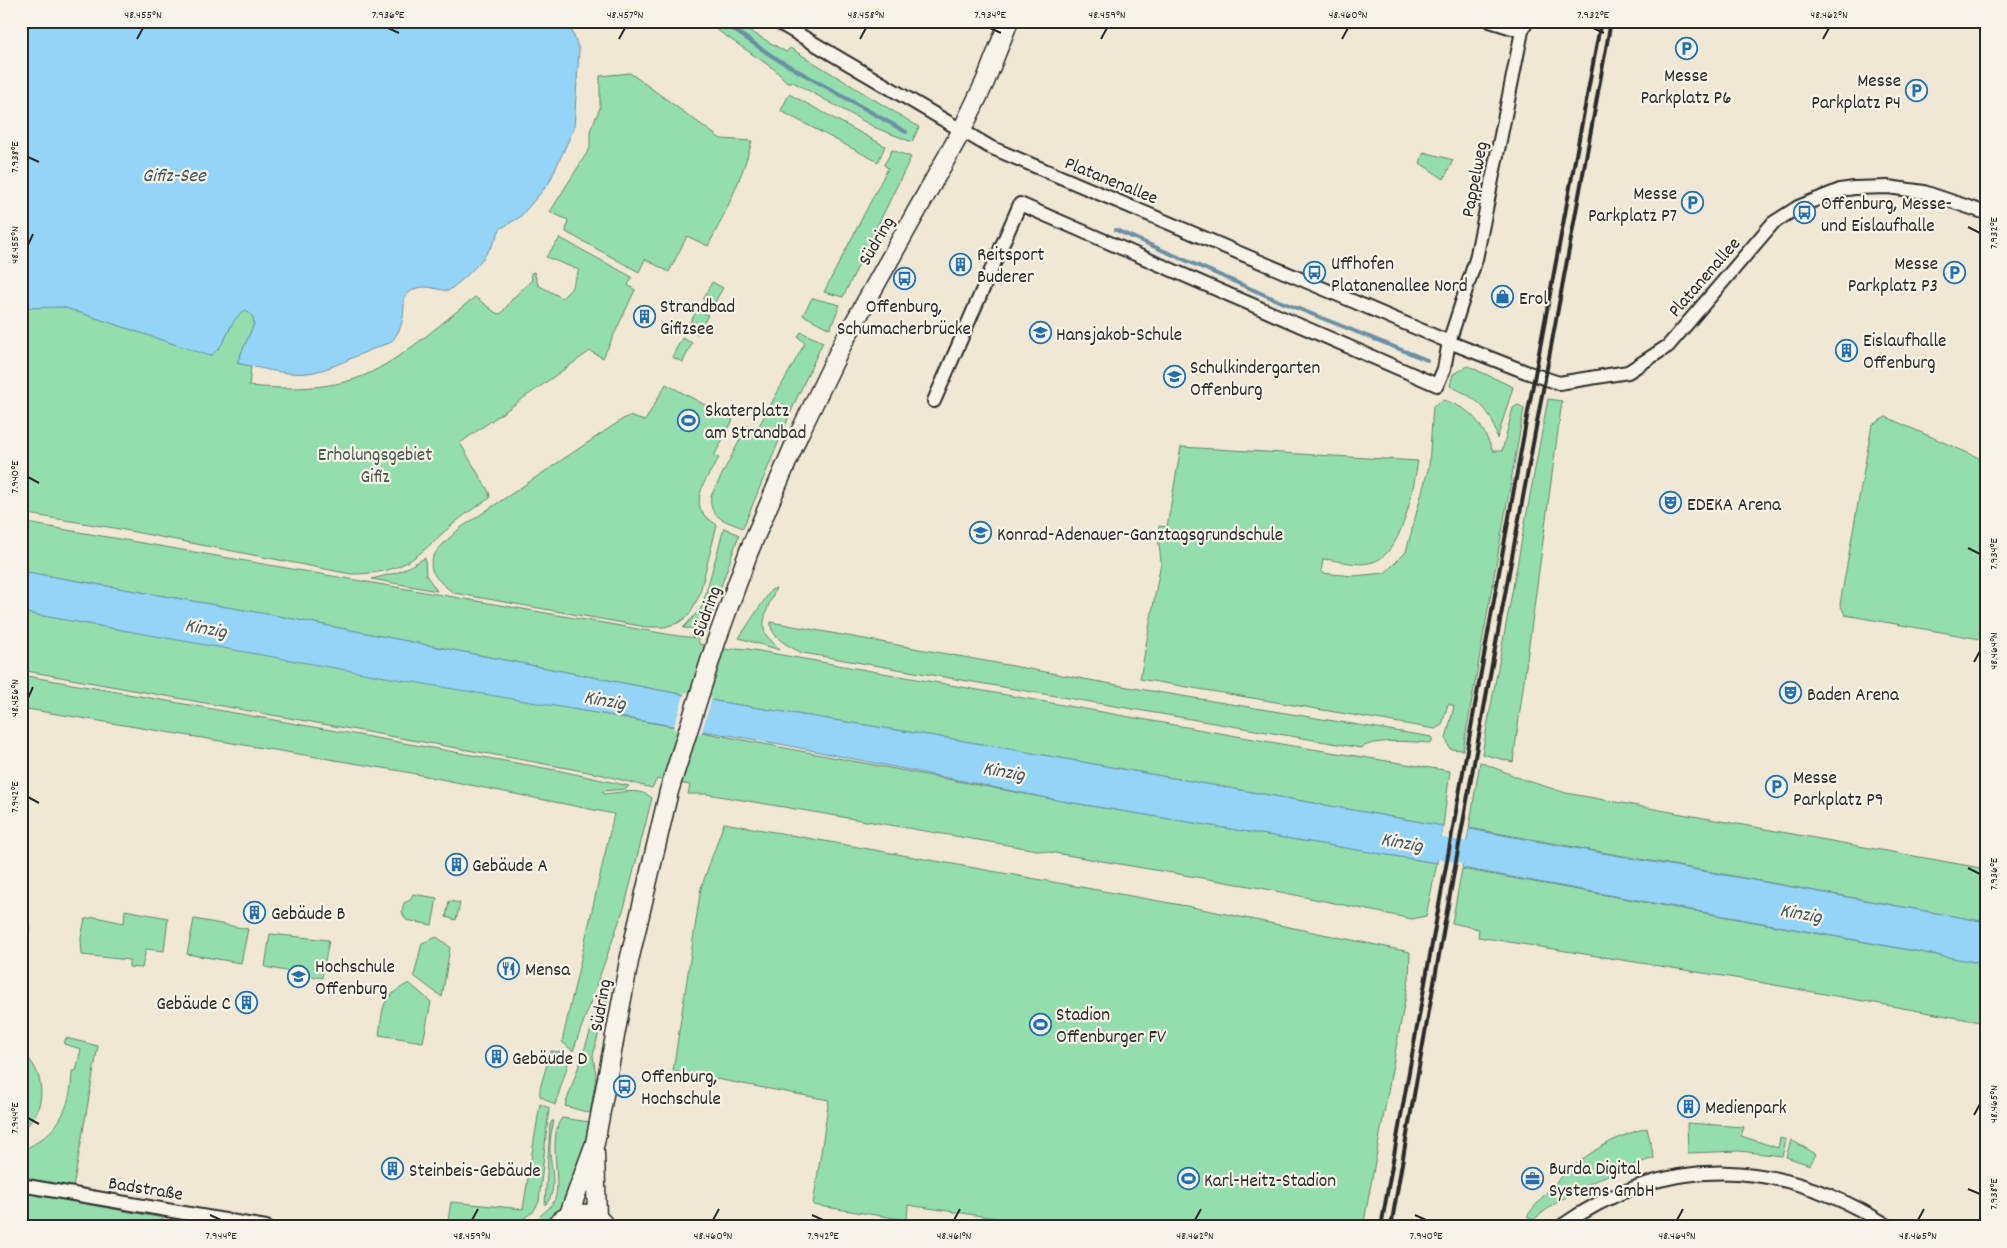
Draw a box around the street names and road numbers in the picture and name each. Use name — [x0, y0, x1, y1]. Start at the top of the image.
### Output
street label: Pappelweg — [1456, 139, 1497, 220]
street label: Platanenallee — [1060, 151, 1161, 213]
street label: Südring — [853, 212, 903, 271]
street label: Platanenallee — [1663, 232, 1748, 324]
street label: Südring — [687, 583, 730, 642]
street label: Südring — [585, 977, 620, 1034]
street label: Badstraße — [106, 1171, 185, 1210]

